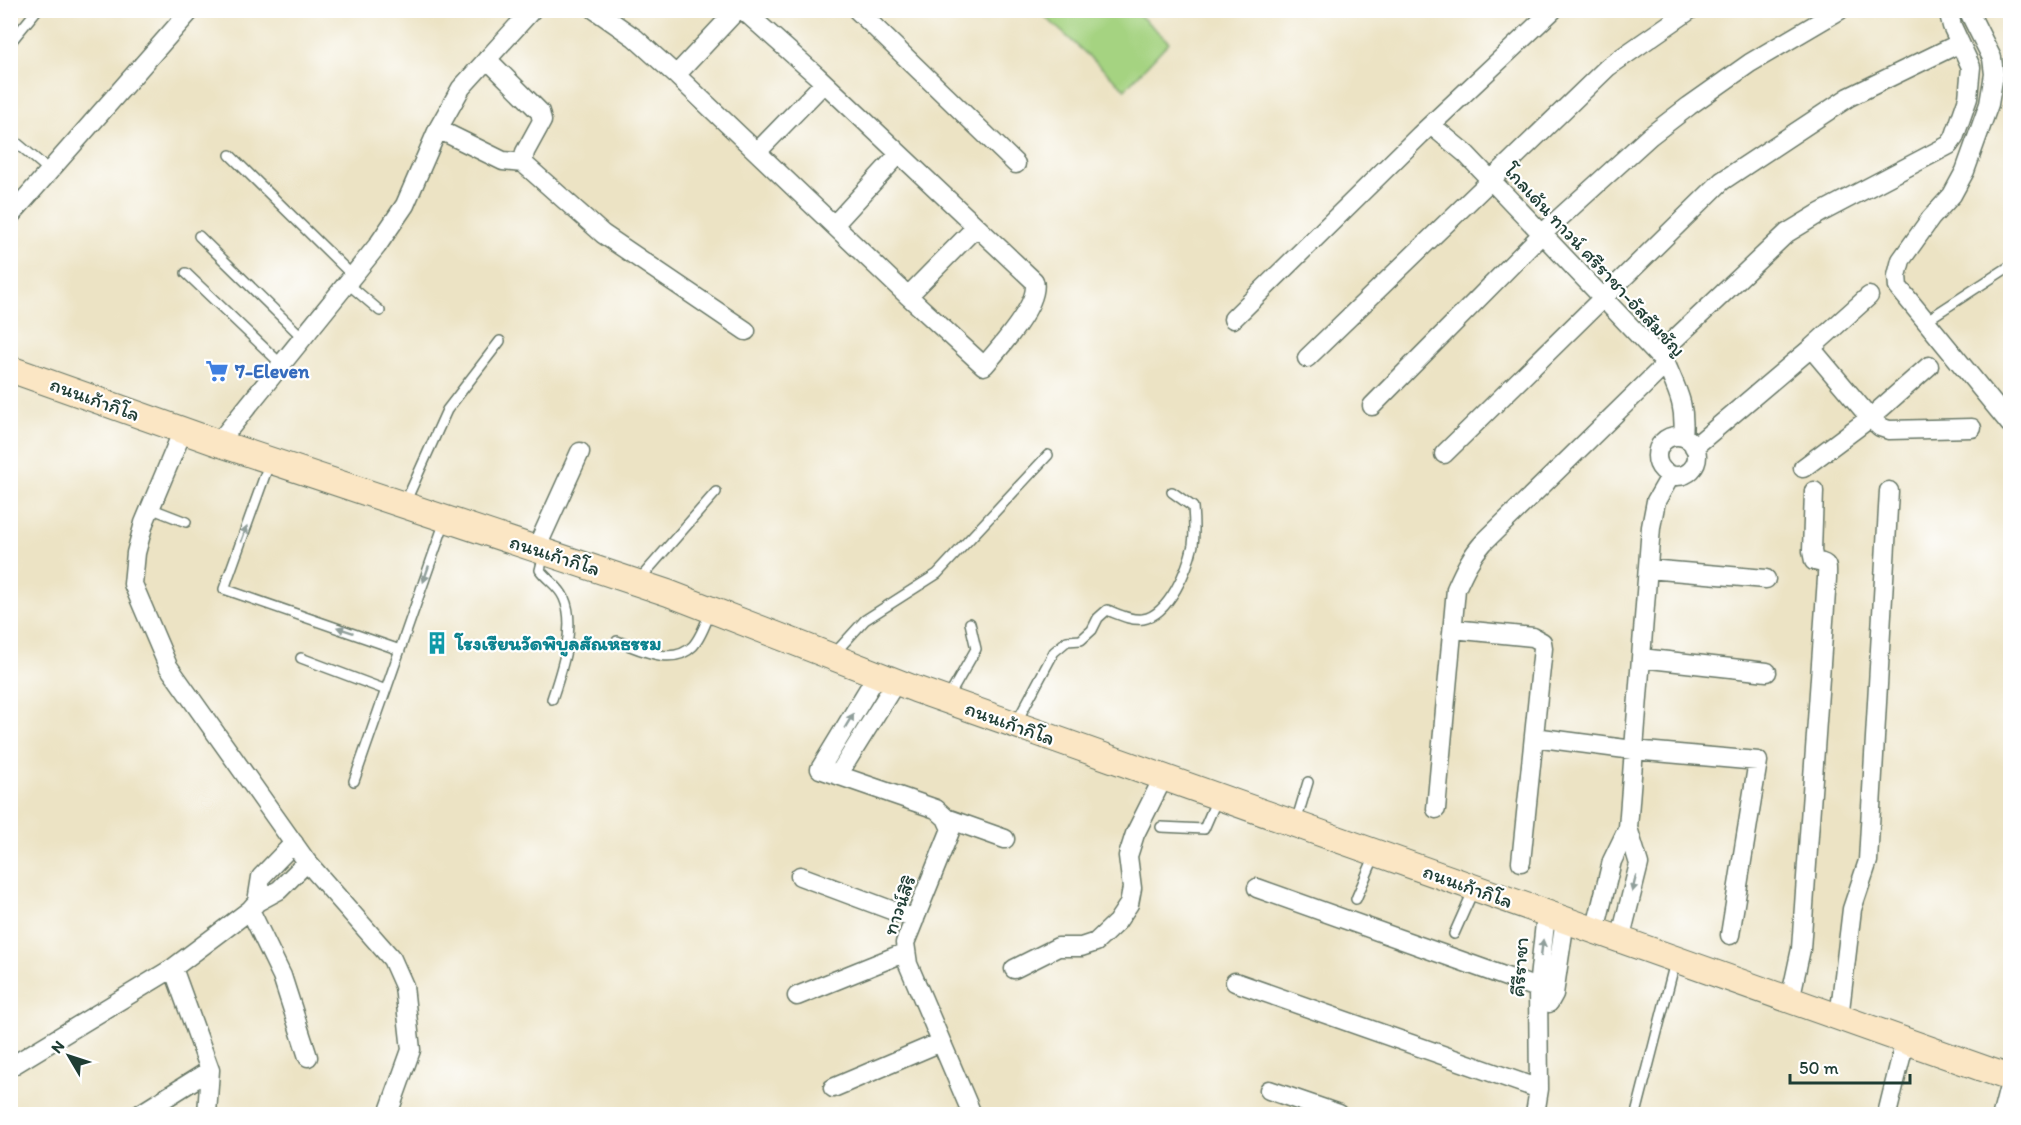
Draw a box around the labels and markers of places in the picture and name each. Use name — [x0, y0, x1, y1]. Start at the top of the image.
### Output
supermarket icon: 7-Eleven — [204, 358, 230, 384]
place label: 7-Eleven — [234, 359, 310, 383]
building icon: โรงเรียนวัดพิบูลสัณหธรรม — [424, 630, 450, 656]
place label: โรงเรียนวัดพิบูลสัณหธรรม — [454, 631, 662, 657]

